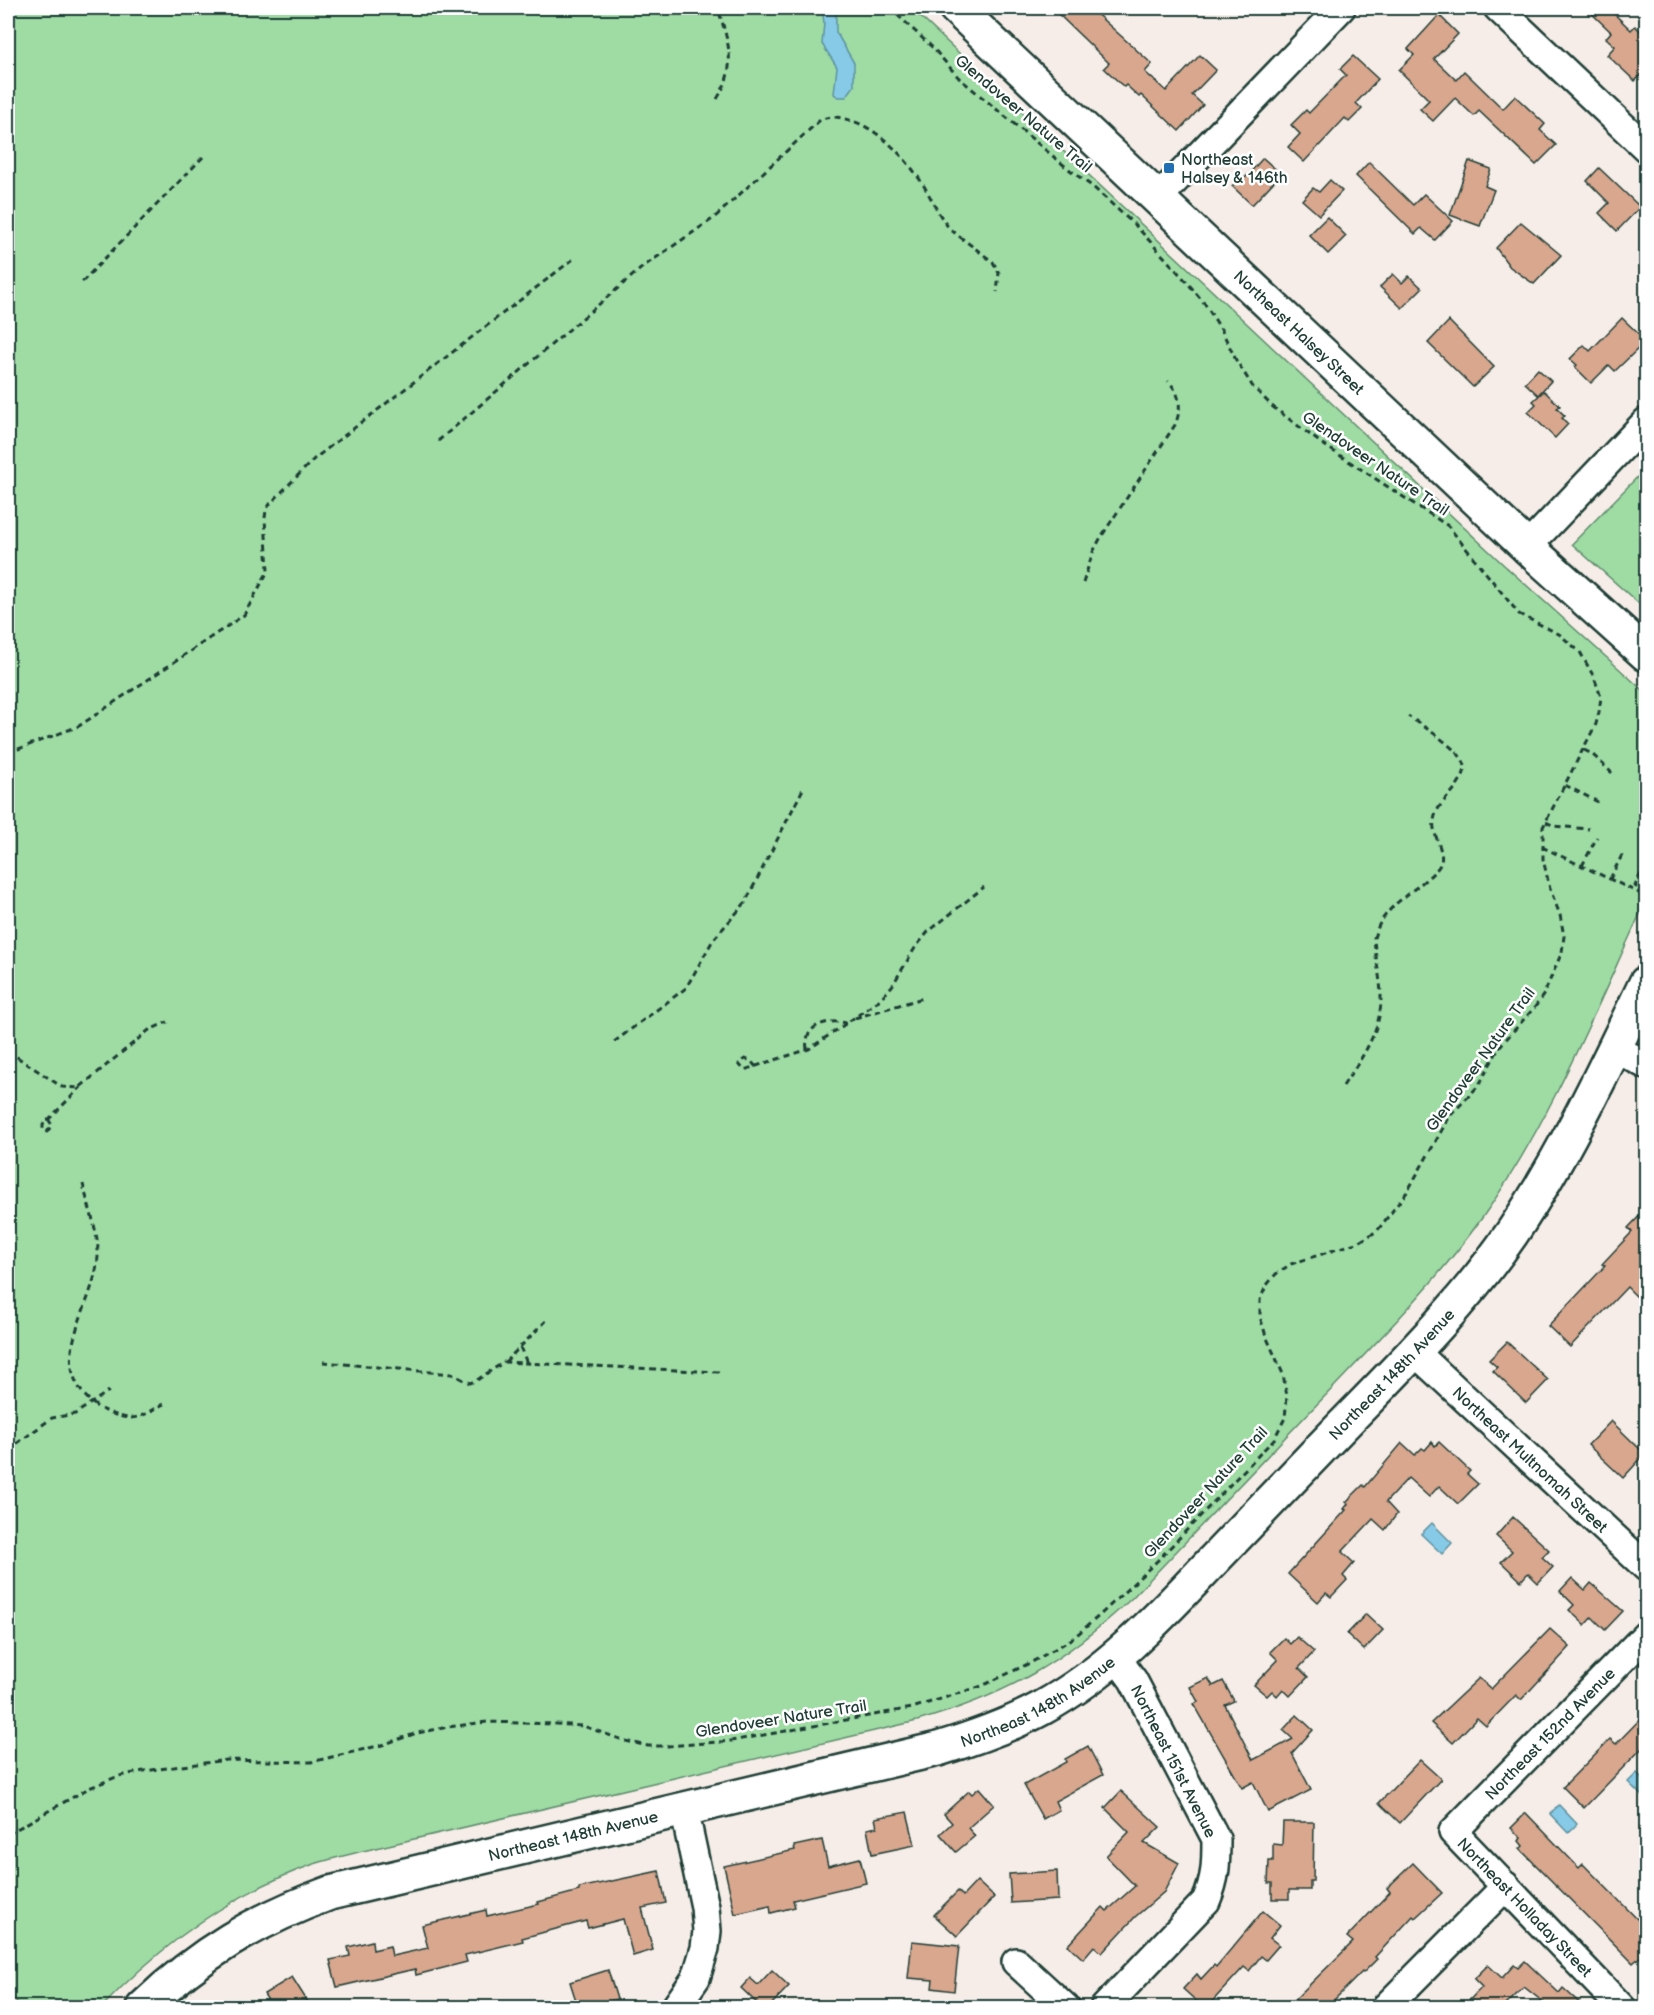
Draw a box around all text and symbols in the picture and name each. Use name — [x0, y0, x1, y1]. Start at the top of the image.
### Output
street label: Glendoveer Nature Trail — [951, 51, 1095, 177]
place label: Northeast Halsey & 146th — [1181, 151, 1288, 188]
marker: Northeast Halsey & 146th — [1162, 161, 1176, 175]
street label: Northeast Halsey Street — [1229, 267, 1367, 399]
street label: Glendoveer Nature Trail — [1298, 408, 1452, 520]
street label: Glendoveer Nature Trail — [1423, 984, 1540, 1135]
street label: Northeast 148th Avenue — [1326, 1305, 1460, 1445]
street label: Northeast Multnomah Street — [1448, 1384, 1611, 1537]
street label: Glendoveer Nature Trail — [1140, 1423, 1272, 1563]
street label: Northeast 148th Avenue — [958, 1653, 1120, 1752]
street label: Northeast 152nd Avenue — [1482, 1664, 1620, 1805]
street label: Northeast 151st Avenue — [1126, 1682, 1220, 1842]
street label: Glendoveer Nature Trail — [694, 1697, 868, 1742]
street label: Northeast 148th Avenue — [487, 1808, 661, 1866]
street label: Northeast Holladay Street — [1453, 1835, 1595, 1982]

